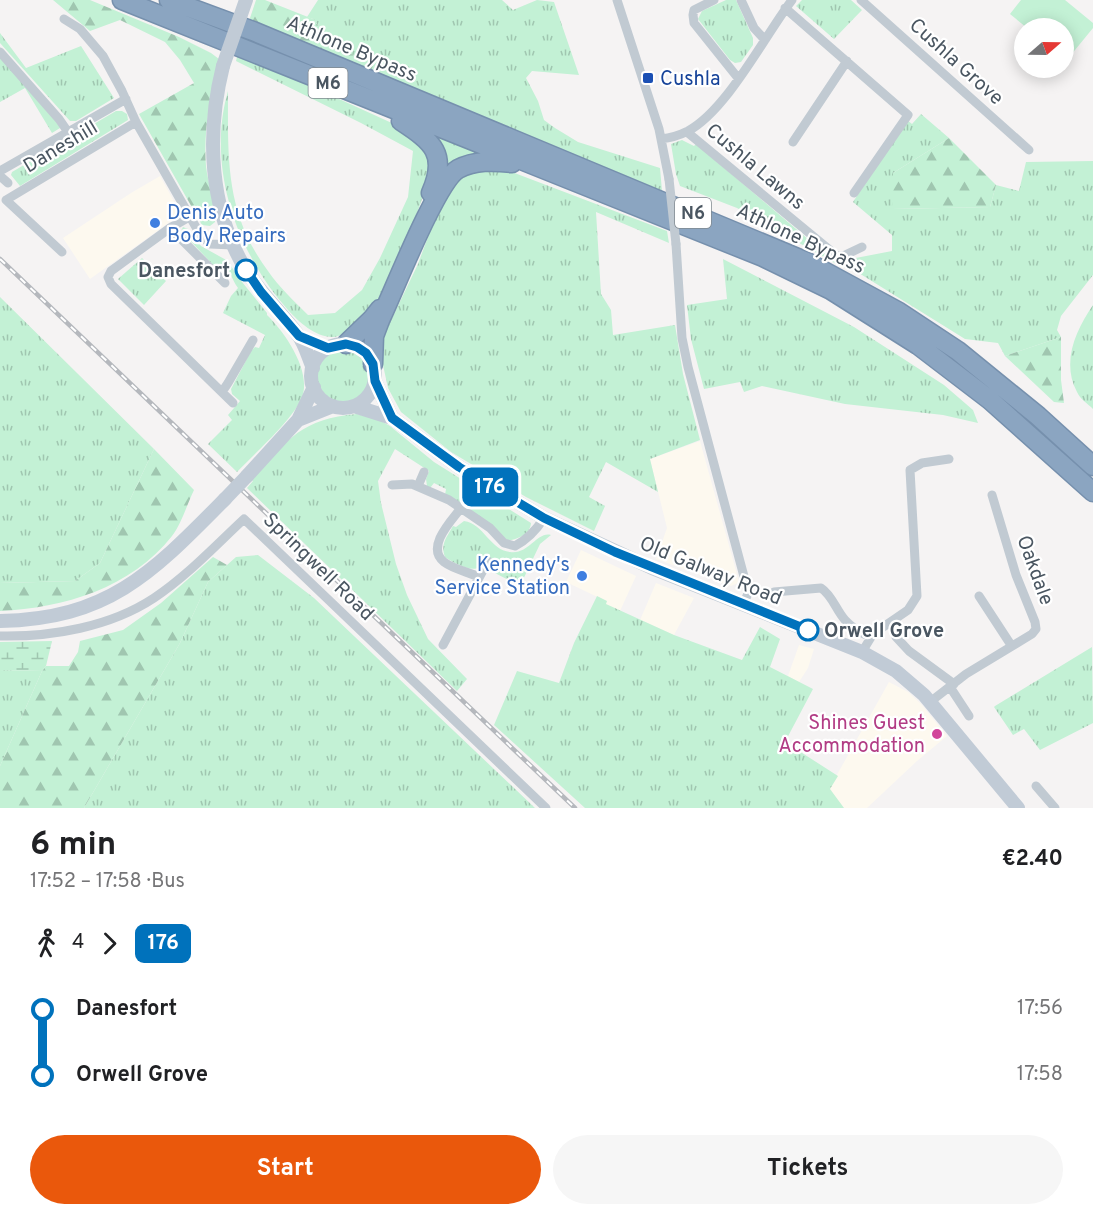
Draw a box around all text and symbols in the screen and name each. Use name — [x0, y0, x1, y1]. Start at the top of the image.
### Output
street label: Athlone Bypass — [282, 11, 420, 89]
street label: Cushla Grove — [903, 13, 1008, 112]
north arrow — [1014, 18, 1074, 78]
map controls — [1014, 18, 1074, 78]
place label: Cushla — [660, 67, 721, 93]
road number: M6 — [308, 68, 348, 98]
marker: Cushla — [641, 71, 655, 85]
street label: Daneshill — [19, 115, 103, 180]
street label: Cushla Lawns — [700, 118, 810, 217]
road number: N6 — [675, 198, 711, 228]
street label: Athlone Bypass — [732, 199, 869, 281]
place label: Denis Auto Body Repairs — [167, 201, 286, 250]
marker: Denis Auto Body Repairs — [148, 216, 162, 230]
place label: Danesfort — [138, 259, 230, 285]
marker: Danesfort — [235, 259, 257, 281]
line badge: 176 — [456, 468, 524, 506]
text: 176 — [474, 474, 506, 501]
street label: Springwell Road — [256, 508, 379, 627]
street label: Old Galway Road — [635, 531, 785, 612]
street label: Oakdale — [1009, 532, 1059, 609]
place label: Kennedy's Service Station — [435, 553, 570, 602]
marker: Kennedy's Service Station — [575, 569, 589, 583]
marker: Orwell Grove — [797, 619, 819, 641]
place label: Orwell Grove — [824, 619, 944, 645]
place label: Shines Guest Accommodation — [778, 711, 925, 760]
marker: Shines Guest Accommodation — [930, 727, 944, 741]
text: 6 min — [30, 825, 116, 867]
text: €2.40 — [1002, 846, 1063, 873]
text: 17:52 – 17:58 · Bus — [30, 869, 185, 895]
icon: walk — [30, 927, 63, 960]
icon: forward — [93, 927, 126, 960]
text: 4 — [72, 930, 84, 956]
text: 176 — [147, 930, 179, 957]
text: Danesfort — [76, 996, 177, 1023]
text: 17:56 — [1017, 996, 1063, 1022]
text: Orwell Grove — [76, 1062, 208, 1089]
text: 17:58 — [1017, 1062, 1063, 1088]
button: Start — [30, 1135, 541, 1204]
button: Tickets — [553, 1135, 1063, 1204]

